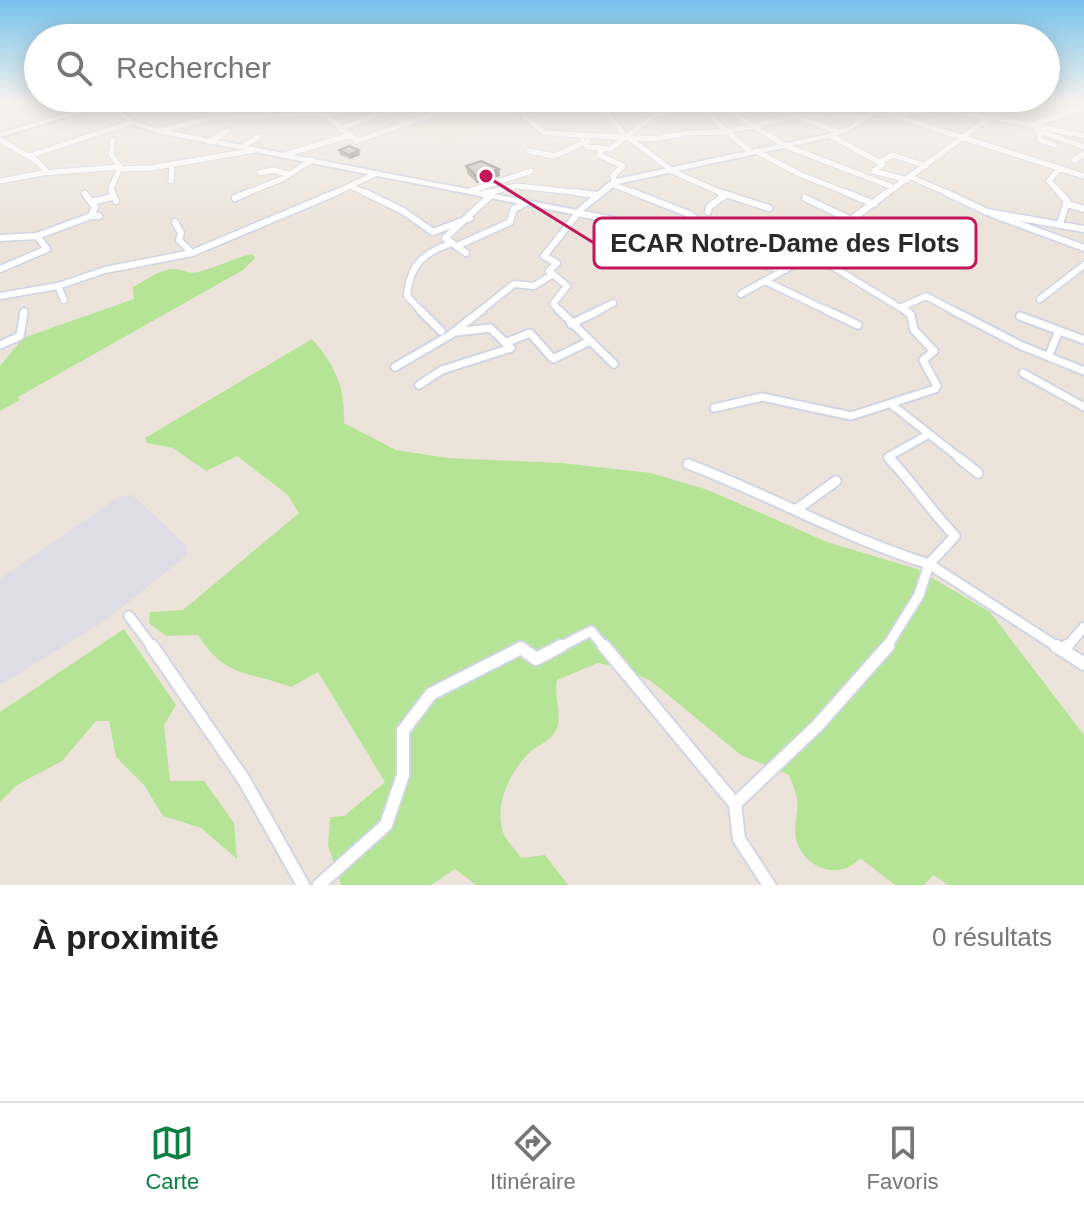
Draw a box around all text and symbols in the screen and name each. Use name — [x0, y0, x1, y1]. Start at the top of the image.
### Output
search box — [24, 24, 1060, 112]
icon: search — [52, 46, 96, 90]
text: Rechercher — [116, 51, 271, 84]
callout: ECAR Notre-Dame des Flots — [594, 218, 976, 268]
text: ECAR Notre-Dame des Flots — [610, 228, 960, 258]
text: À proximité — [32, 918, 219, 956]
text: 0 résultats — [932, 922, 1052, 952]
tab: Carte — [145, 1121, 199, 1195]
tab: Itinéraire — [490, 1121, 576, 1195]
tab: Favoris — [866, 1121, 939, 1195]

